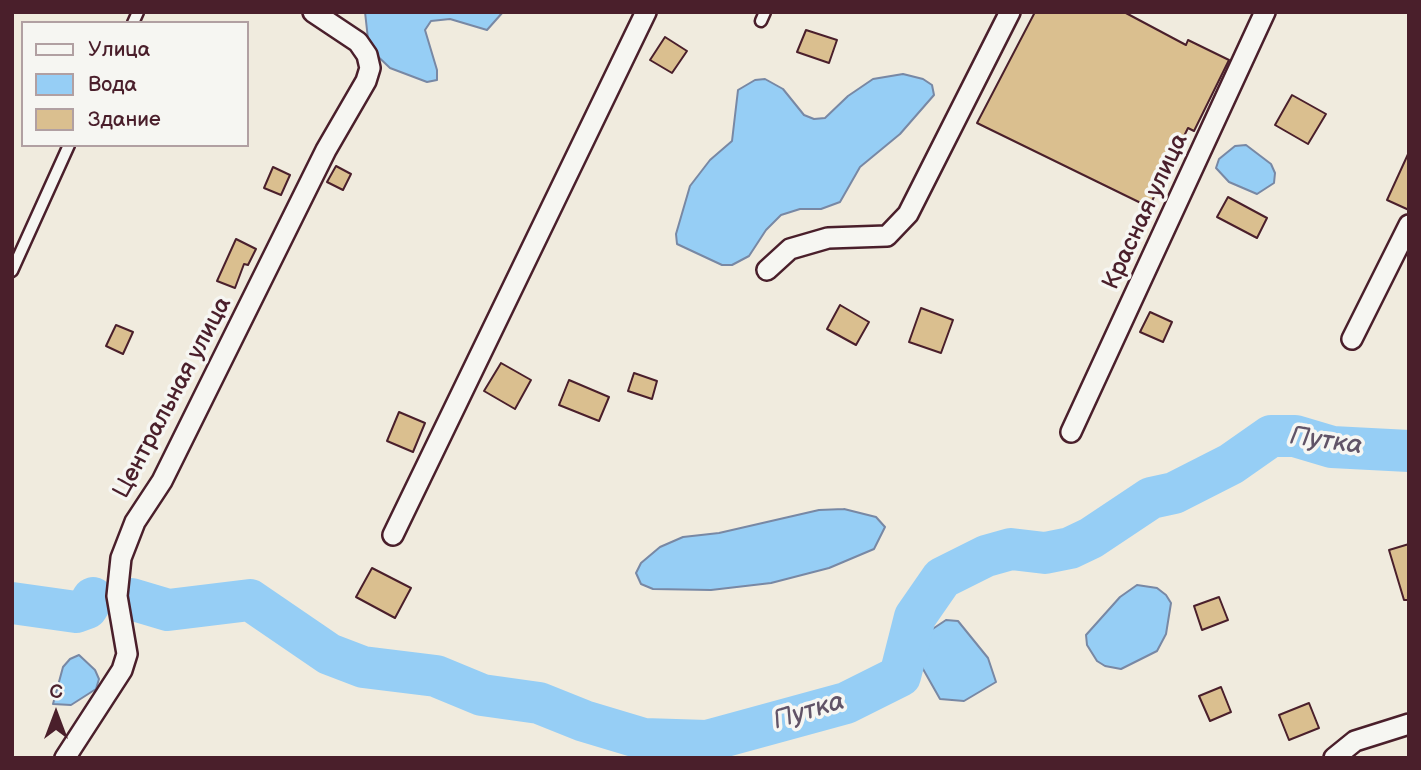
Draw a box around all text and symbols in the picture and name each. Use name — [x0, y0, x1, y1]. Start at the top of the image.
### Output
legend — [21, 21, 248, 147]
text: Улица — [88, 37, 150, 62]
text: Вода — [88, 72, 137, 97]
text: Здание — [88, 107, 161, 132]
street label: Красная улица — [1097, 129, 1195, 295]
street label: Центральная улица — [108, 292, 238, 504]
water label: Путка — [1288, 421, 1364, 463]
north arrow — [21, 679, 91, 749]
text: С — [49, 681, 63, 704]
water label: Путка — [770, 686, 848, 738]

